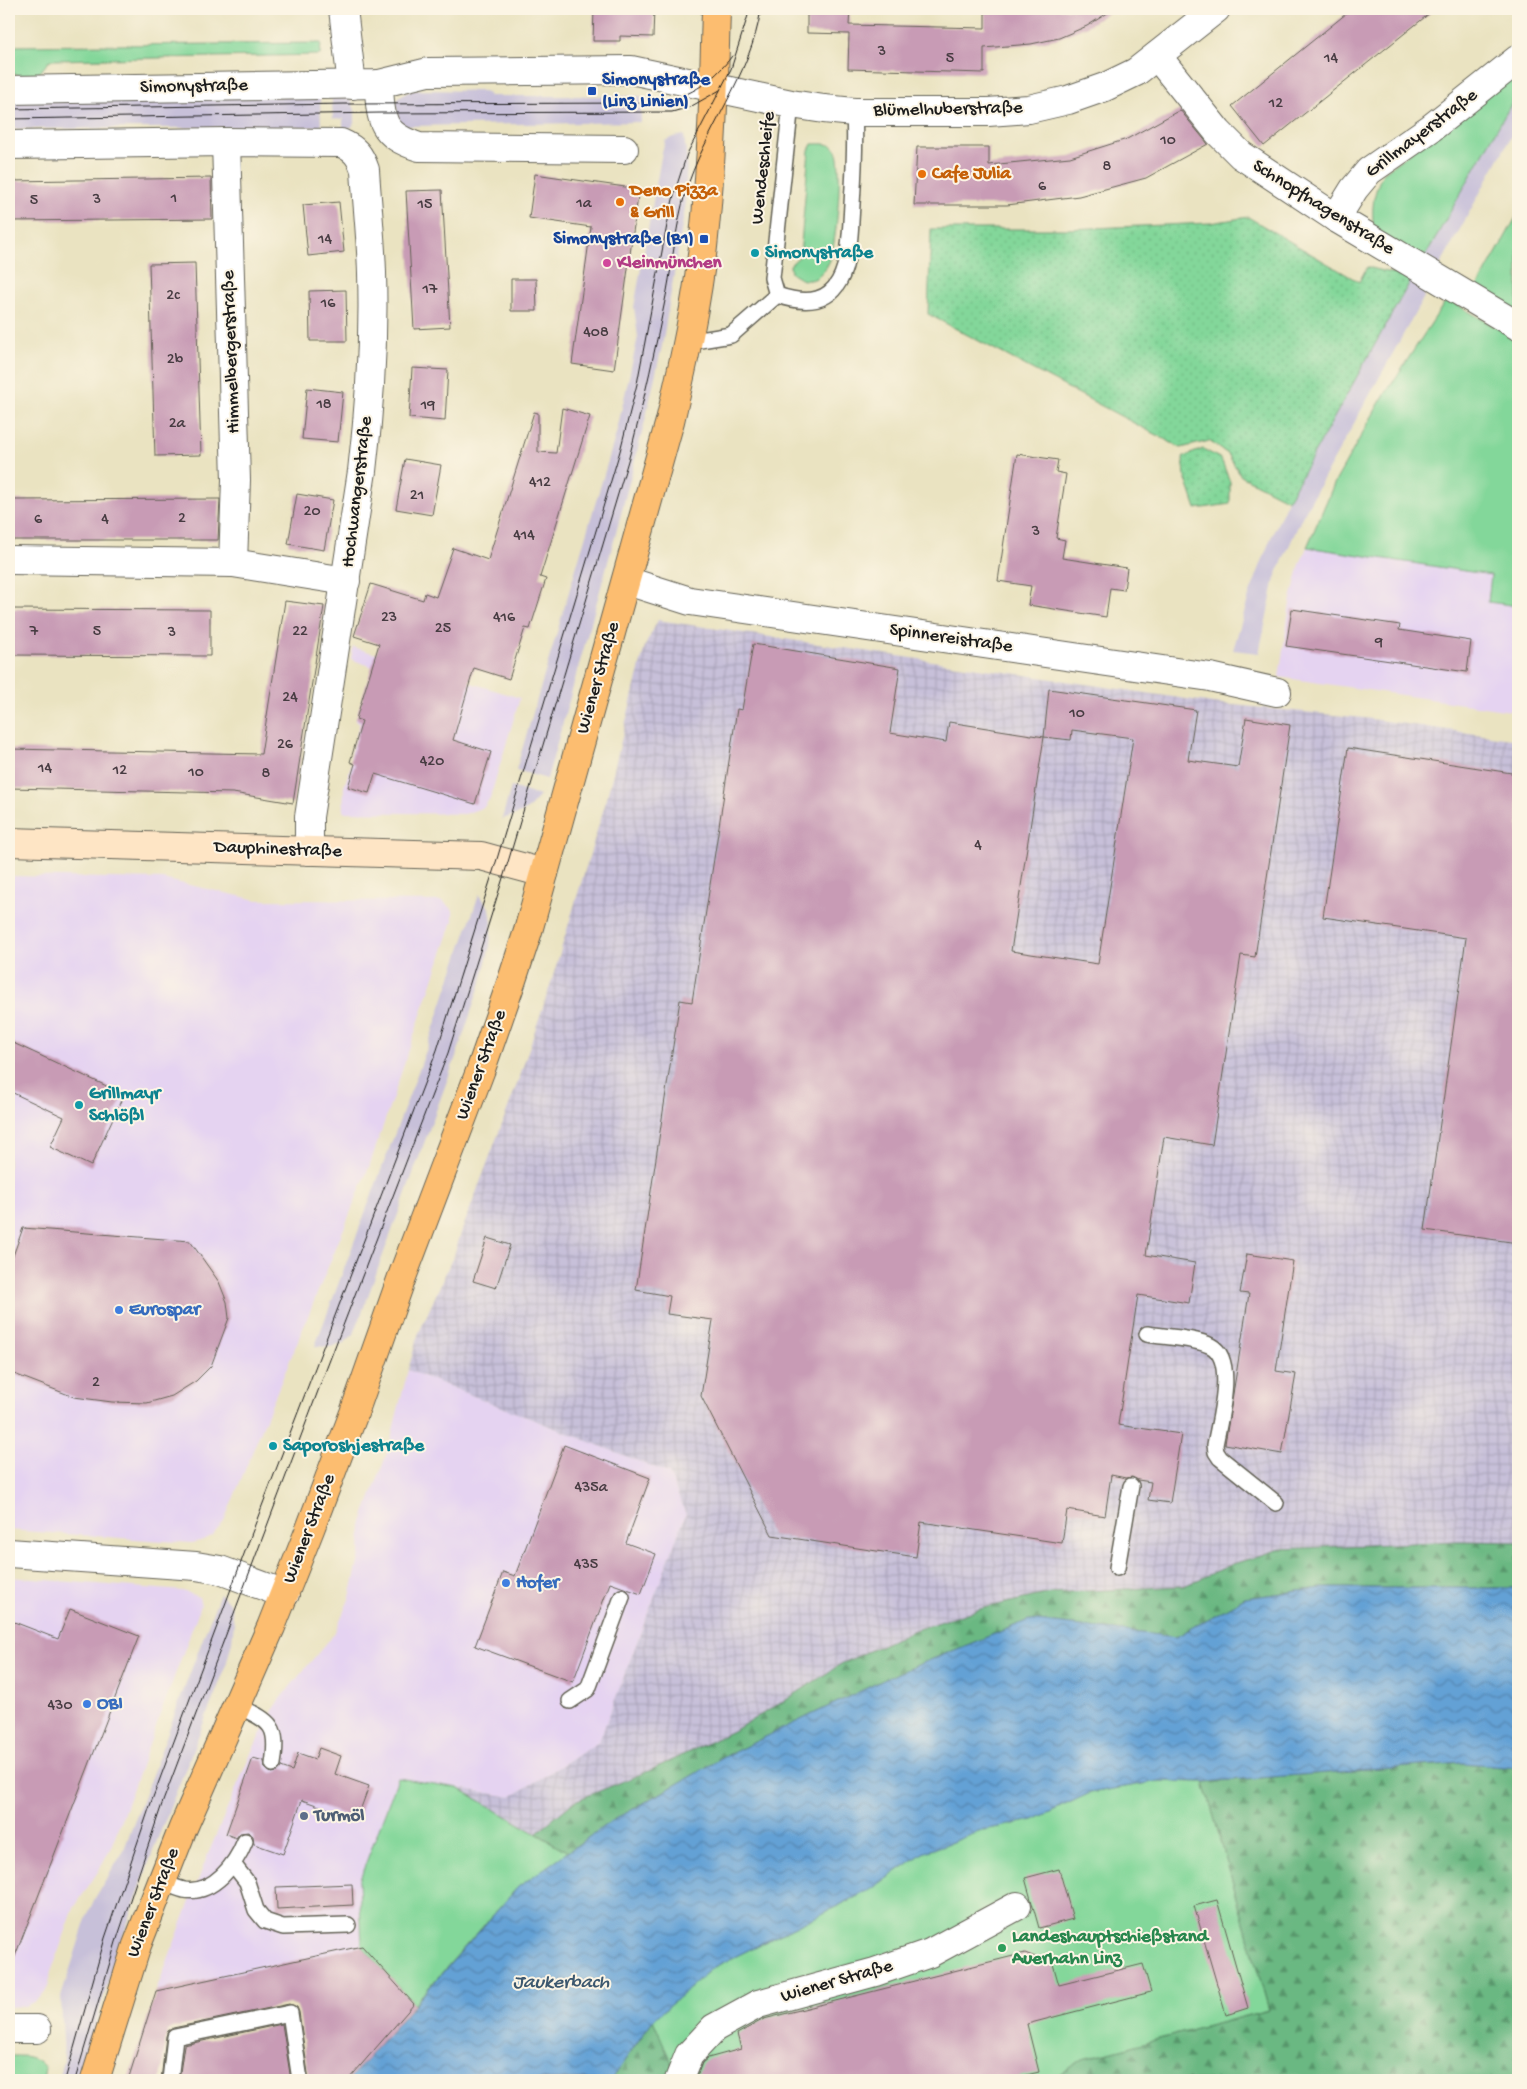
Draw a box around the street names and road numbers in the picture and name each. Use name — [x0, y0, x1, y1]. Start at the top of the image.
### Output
street label: Simonystraße — [140, 75, 248, 99]
street label: Grillmayerstraße — [1361, 84, 1483, 184]
street label: Blümelhuberstraße — [872, 97, 1023, 123]
street label: Wendeschleife — [747, 110, 781, 226]
street label: Schnopfhagenstraße — [1248, 155, 1399, 261]
street label: Himmelbergerstraße — [218, 270, 246, 434]
street label: Hochwangerstraße — [337, 415, 379, 569]
street label: Wiener Straße — [572, 619, 626, 737]
street label: Spinnereistraße — [888, 619, 1014, 659]
street label: Dauphinestraße — [212, 836, 342, 864]
street label: Wiener Straße — [451, 1007, 513, 1123]
street label: Wiener Straße — [279, 1471, 341, 1587]
street label: Wiener Straße — [123, 1845, 185, 1961]
street label: Wiener Straße — [778, 1955, 896, 2009]

